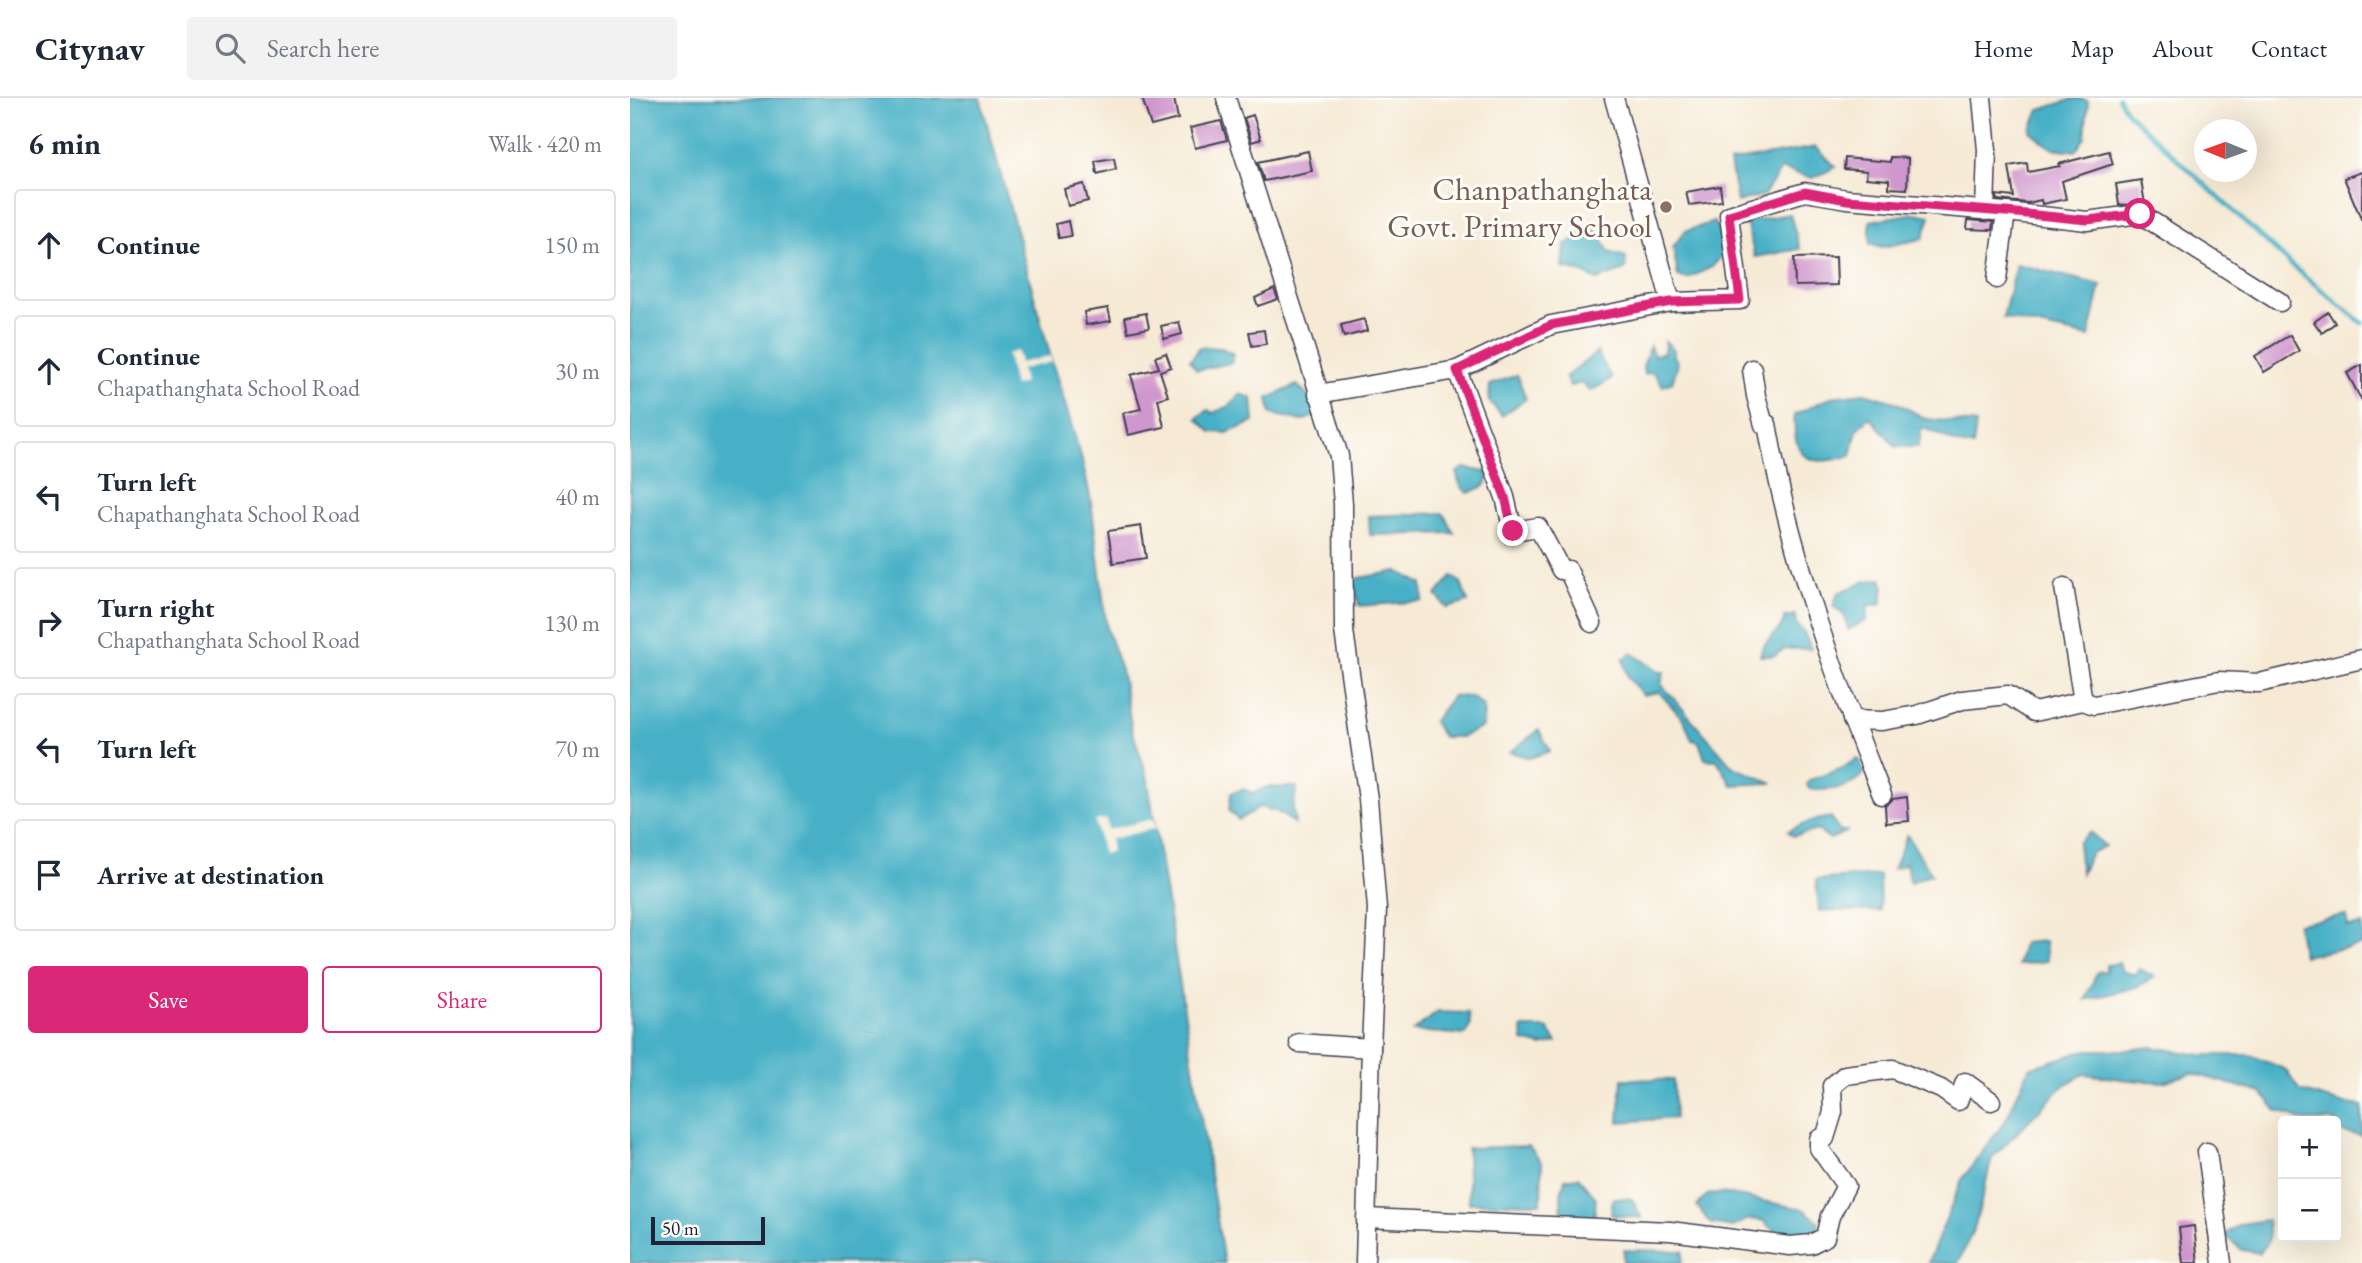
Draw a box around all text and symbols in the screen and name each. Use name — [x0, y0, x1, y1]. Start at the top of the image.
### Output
search box — [187, 17, 677, 80]
text: Citynav — [35, 27, 145, 70]
icon: search — [211, 29, 249, 67]
text: Search here — [267, 31, 379, 65]
text: Home — [1973, 33, 2033, 64]
text: Map — [2071, 33, 2114, 64]
text: About — [2152, 33, 2213, 64]
text: Contact — [2251, 33, 2327, 64]
north arrow — [2194, 119, 2257, 182]
text: 6 min — [28, 124, 101, 163]
text: Walk · 420 m — [488, 129, 602, 159]
place label: Chanpathanghata Govt. Primary School — [1387, 168, 1652, 247]
route start — [2124, 198, 2155, 229]
marker: Chanpathanghata Govt. Primary School — [1658, 199, 1674, 215]
icon: ahead — [30, 226, 68, 264]
text: Continue — [97, 228, 200, 262]
text: 150 m — [544, 230, 600, 260]
text: Continue — [97, 339, 200, 373]
icon: ahead — [30, 352, 68, 390]
text: 30 m — [555, 356, 600, 386]
text: Chapathanghata School Road — [97, 373, 360, 403]
text: Turn left — [97, 465, 196, 499]
icon: left — [30, 478, 68, 516]
text: 40 m — [555, 482, 600, 512]
text: Chapathanghata School Road — [97, 499, 360, 529]
route end — [1497, 515, 1528, 546]
text: Turn right — [97, 591, 215, 625]
icon: right — [30, 604, 68, 642]
text: 130 m — [544, 608, 600, 638]
text: Chapathanghata School Road — [97, 625, 360, 655]
icon: left — [30, 730, 68, 768]
text: Turn left — [97, 732, 196, 766]
text: 70 m — [555, 734, 600, 764]
icon: arrive — [30, 856, 68, 894]
text: Arrive at destination — [97, 858, 324, 892]
button: Save — [28, 966, 308, 1033]
button: Share — [322, 966, 602, 1033]
map controls — [2278, 1116, 2341, 1242]
button: + — [2278, 1116, 2341, 1179]
button: − — [2278, 1179, 2341, 1242]
scale bar — [651, 1214, 765, 1246]
text: 50 m — [662, 1216, 699, 1241]

